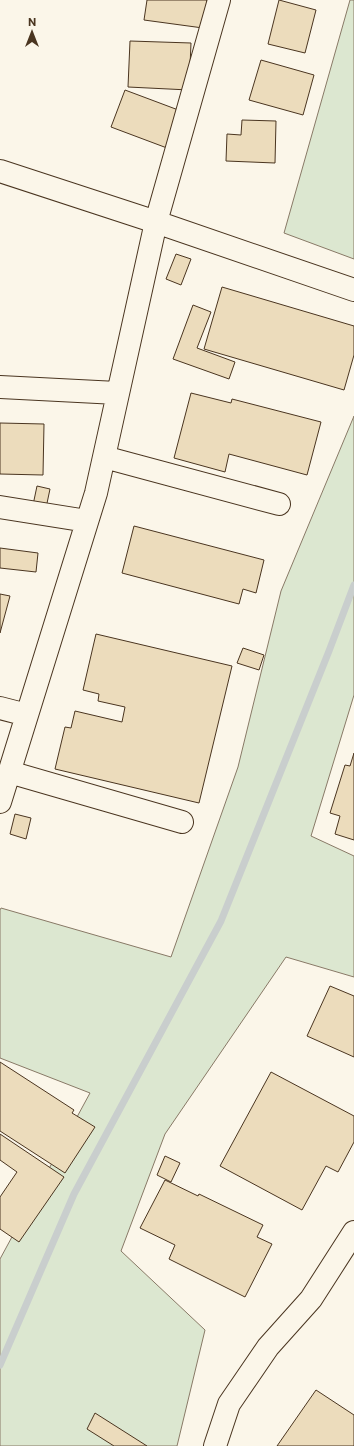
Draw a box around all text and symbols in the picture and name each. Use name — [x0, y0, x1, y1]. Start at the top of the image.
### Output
north arrow — [12, 12, 52, 52]
text: N — [28, 15, 36, 28]

